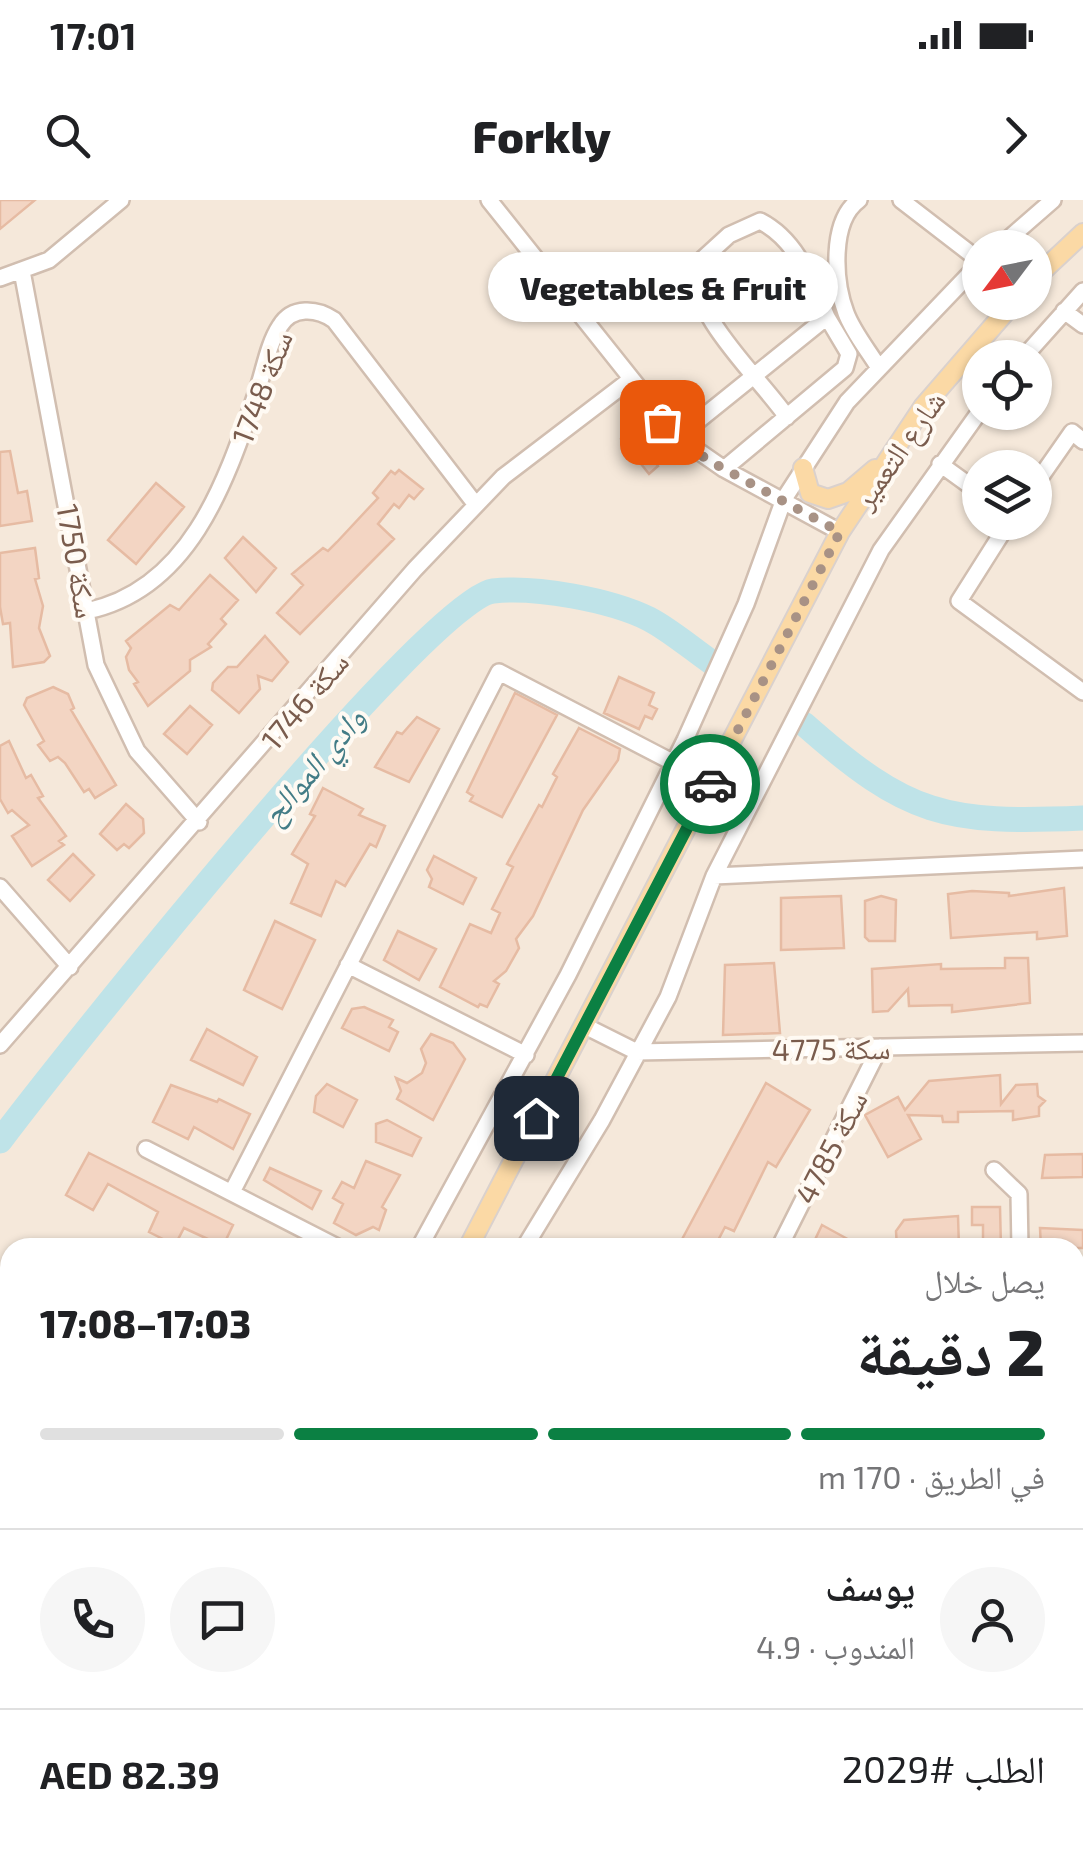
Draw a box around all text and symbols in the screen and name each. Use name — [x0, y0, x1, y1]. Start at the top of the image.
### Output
text: 17:01 — [50, 12, 137, 58]
icon: search — [40, 108, 95, 163]
text: Forkly — [472, 108, 611, 162]
icon: forward — [988, 108, 1043, 163]
north arrow — [962, 230, 1052, 320]
map controls — [962, 230, 1052, 540]
callout: Vegetables & Fruit — [487, 252, 837, 322]
text: Vegetables & Fruit — [520, 268, 806, 306]
street label: سكة 1748 — [223, 326, 299, 448]
button: locate — [962, 340, 1052, 430]
pin — [620, 380, 705, 465]
street label: شارع التعمير — [844, 383, 954, 517]
icon: bag — [635, 395, 690, 450]
button: layers — [962, 450, 1052, 540]
street label: سكة 1750 — [50, 501, 106, 621]
street label: سكة 1746 — [253, 644, 355, 756]
water label: وادي الموالح — [252, 699, 378, 836]
courier — [660, 734, 760, 834]
icon: car — [683, 757, 738, 812]
street label: سكة 4775 — [771, 1029, 891, 1067]
pin — [494, 1076, 579, 1161]
street label: سكة 4785 — [786, 1085, 874, 1209]
icon: home — [509, 1091, 564, 1146]
text: يصل خلال — [924, 1261, 1045, 1299]
text: 17:03–17:08 — [40, 1300, 251, 1346]
text: 2 دقيقة — [856, 1311, 1045, 1389]
text: في الطريق · 170 m — [818, 1457, 1045, 1495]
text: يوسف — [825, 1563, 915, 1609]
button: phone — [40, 1567, 145, 1672]
button: chat — [170, 1567, 275, 1672]
button: person — [940, 1567, 1045, 1672]
text: المندوب · 4.9 — [756, 1627, 915, 1665]
text: الطلب #2029 — [842, 1745, 1045, 1791]
text: AED 82.39 — [40, 1751, 220, 1797]

